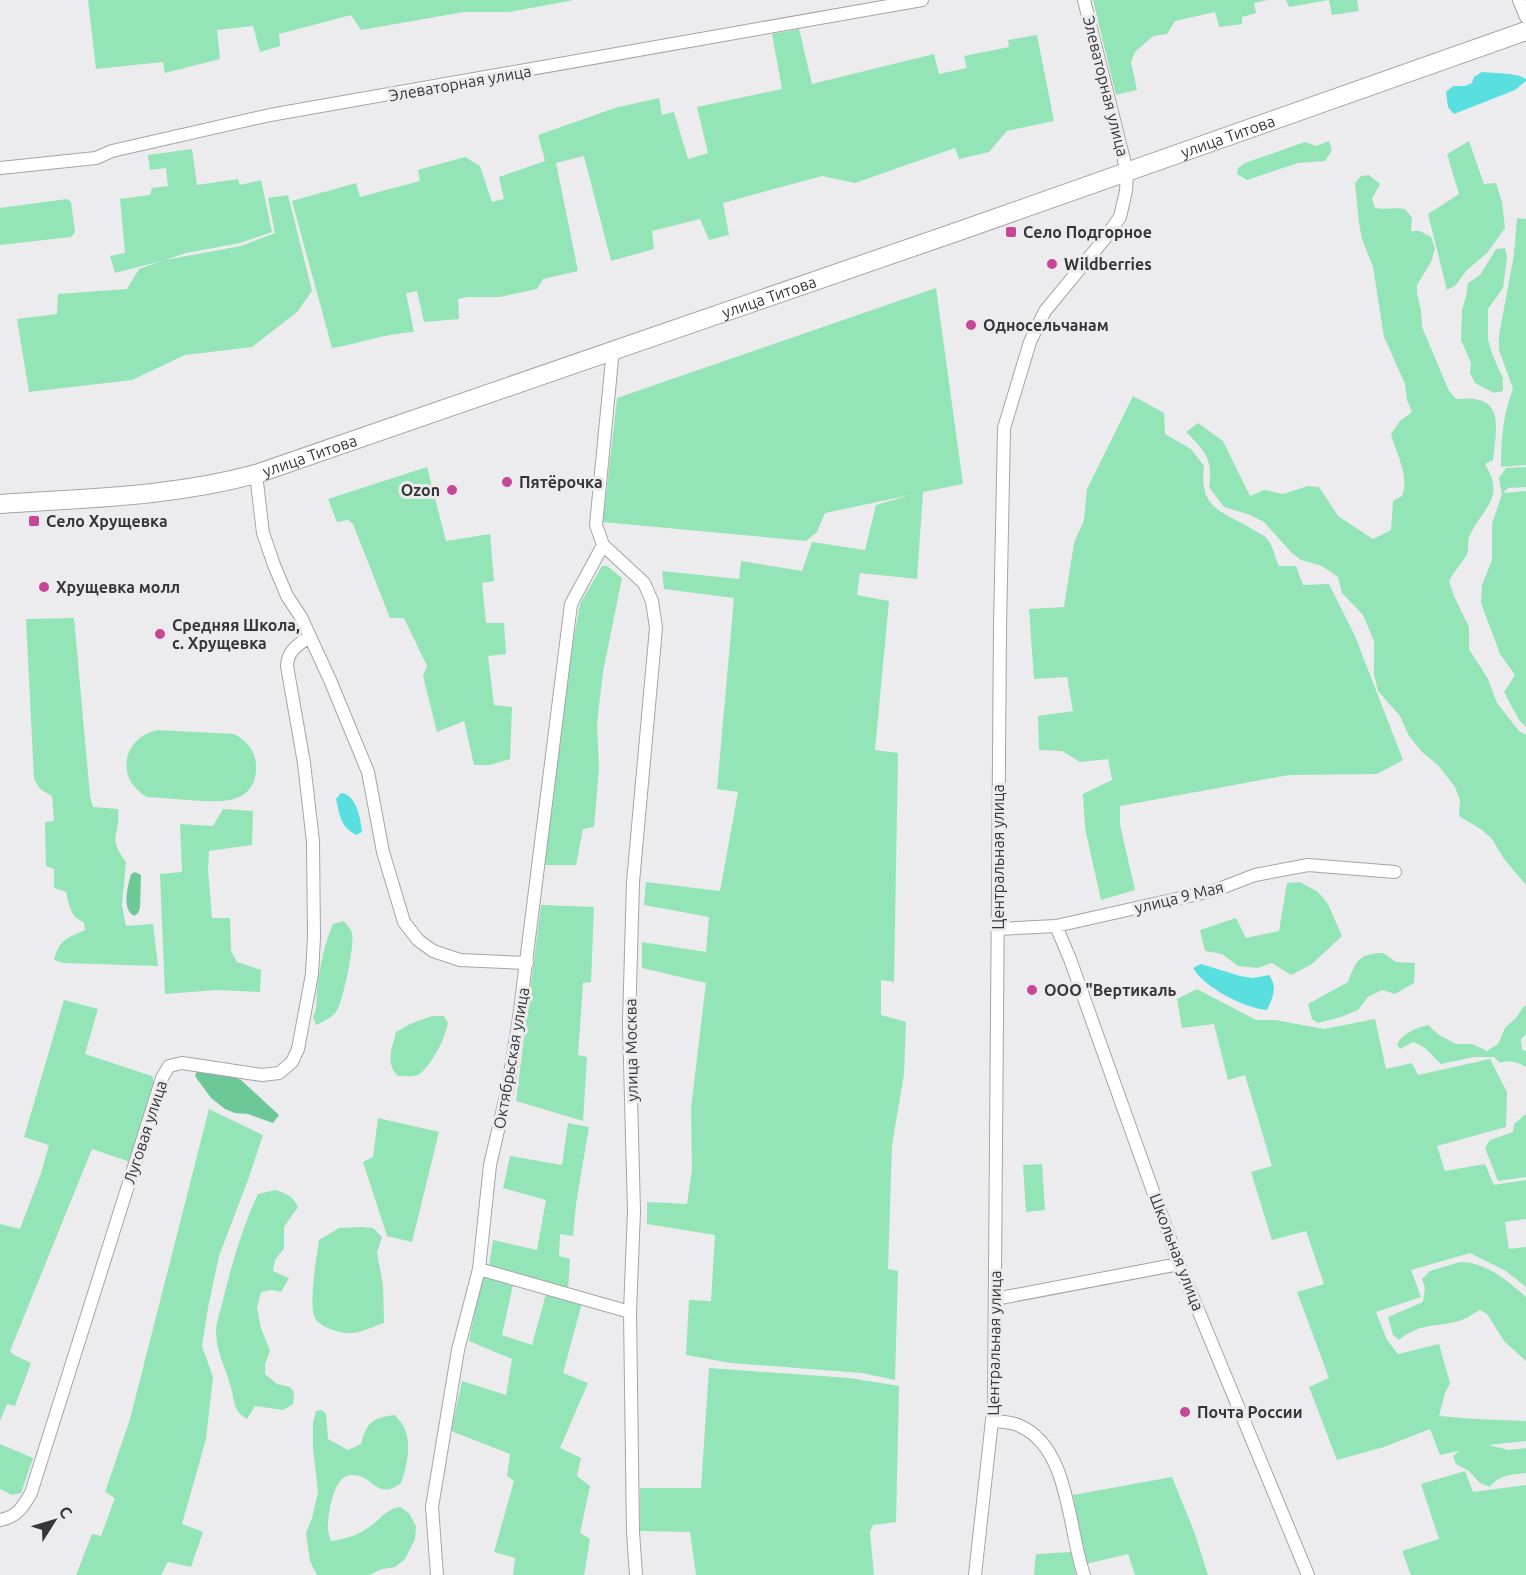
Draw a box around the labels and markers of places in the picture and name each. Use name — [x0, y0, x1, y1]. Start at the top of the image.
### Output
place label: Село Подгорное — [1023, 223, 1152, 241]
marker: Село Подгорное — [1004, 225, 1018, 239]
place label: Wildberries — [1064, 255, 1152, 273]
marker: Wildberries — [1045, 257, 1059, 271]
place label: Односельчанам — [983, 316, 1109, 334]
marker: Односельчанам — [964, 318, 978, 332]
place label: Пятёрочка — [519, 473, 603, 491]
marker: Пятёрочка — [500, 475, 514, 489]
place label: Ozon — [401, 481, 440, 499]
marker: Ozon — [445, 483, 459, 497]
place label: Село Хрущевка — [46, 512, 168, 530]
marker: Село Хрущевка — [27, 514, 41, 528]
place label: Хрущевка молл — [56, 578, 180, 596]
marker: Хрущевка молл — [37, 580, 51, 594]
place label: Средняя Школа, с. Хрущевка — [172, 616, 300, 652]
marker: Средняя Школа, с. Хрущевка — [153, 627, 167, 641]
place label: ООО "Вертикаль — [1044, 981, 1177, 999]
marker: ООО "Вертикаль — [1025, 983, 1039, 997]
place label: Почта России — [1197, 1403, 1302, 1421]
marker: Почта России — [1178, 1405, 1192, 1419]

